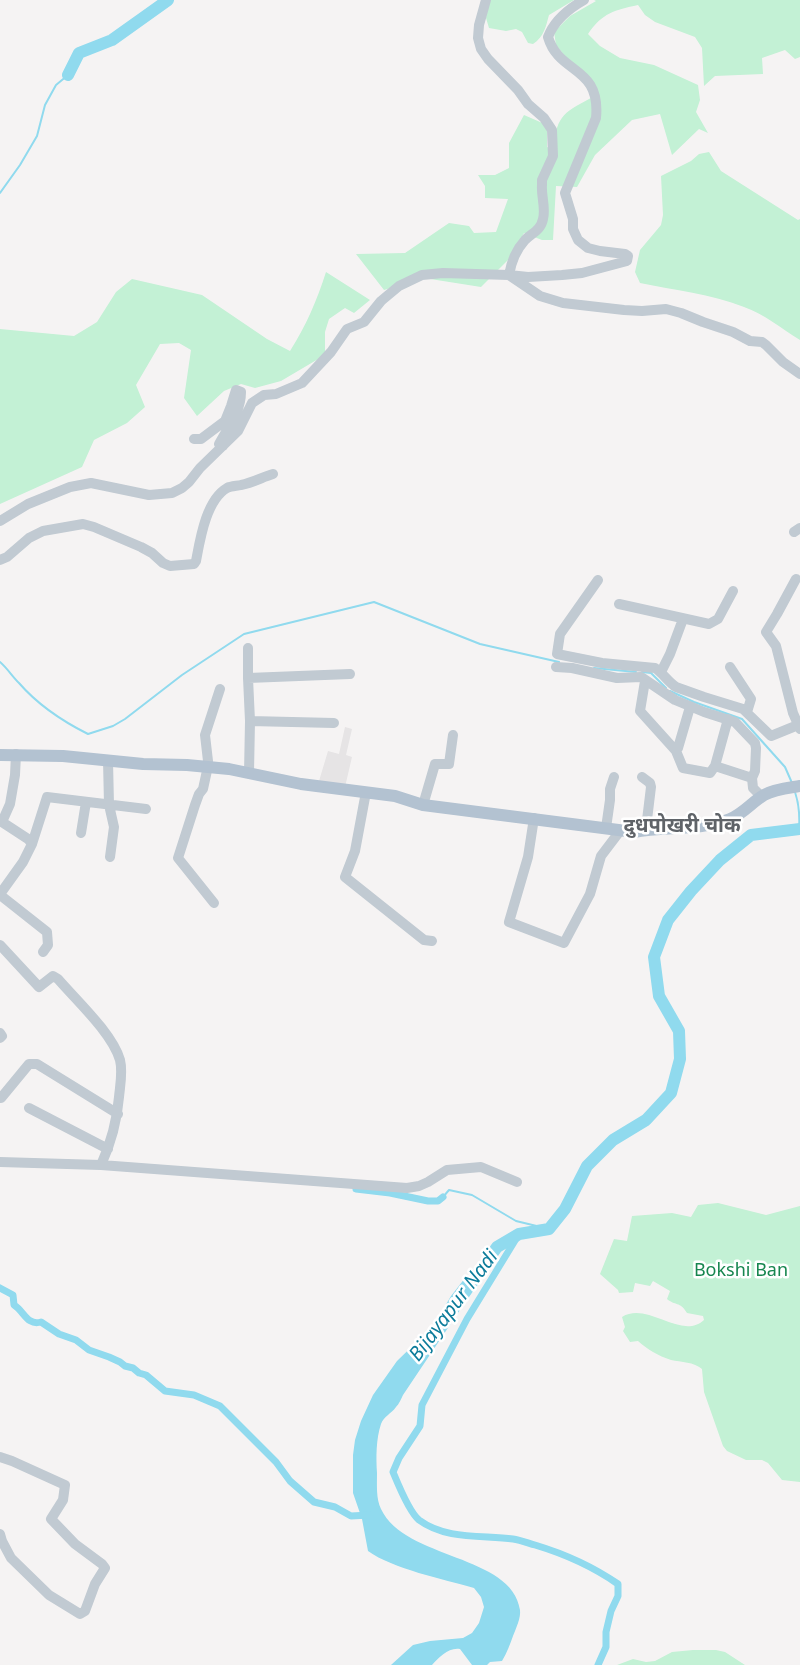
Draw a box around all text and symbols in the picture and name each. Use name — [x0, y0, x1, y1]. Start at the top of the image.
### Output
district label: दुधपोखरी चोक — [624, 814, 740, 838]
water label: Bijayapur Nadi — [404, 1246, 504, 1366]
park label: Bokshi Ban — [694, 1260, 788, 1282]

